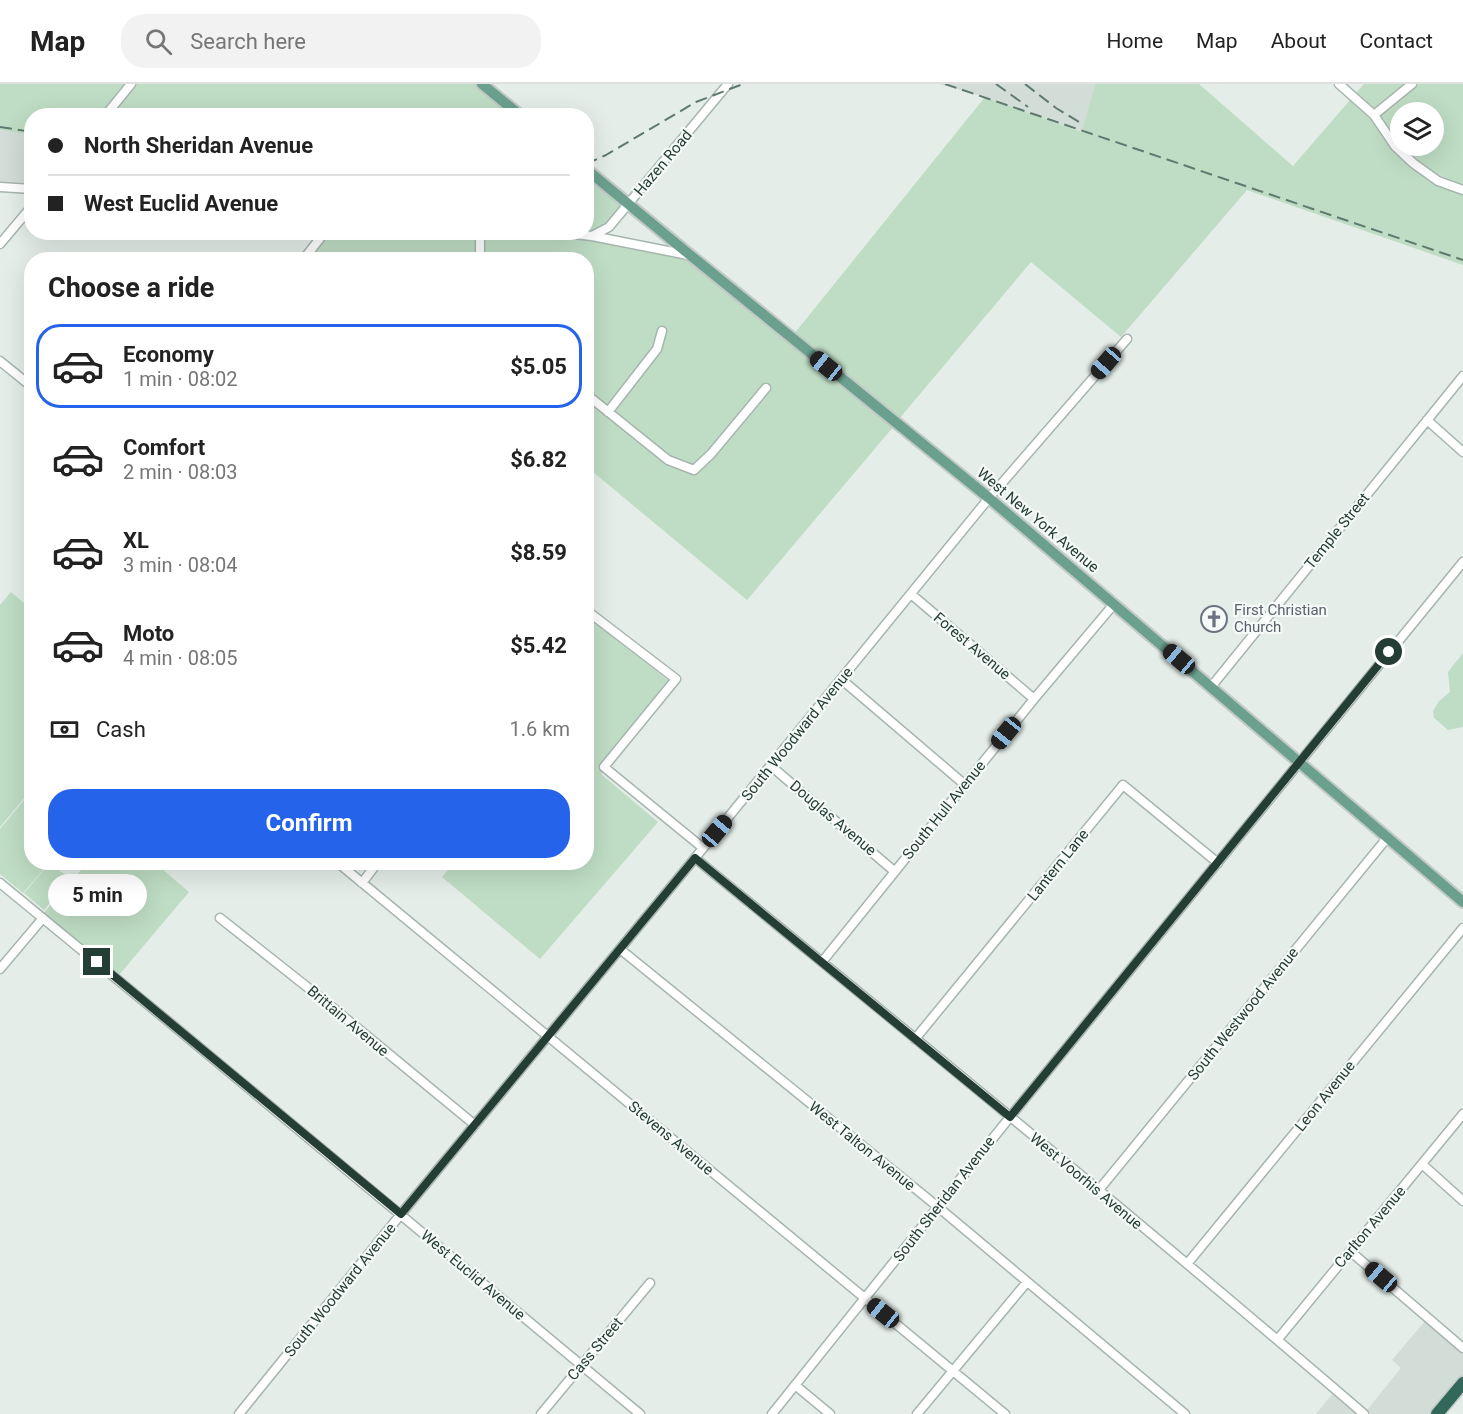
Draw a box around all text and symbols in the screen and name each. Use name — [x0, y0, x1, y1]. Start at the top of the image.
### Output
search box — [121, 14, 541, 68]
text: Map — [30, 25, 85, 58]
icon: search — [142, 25, 175, 58]
text: Search here — [190, 29, 306, 54]
text: Home — [1107, 29, 1163, 53]
text: Map — [1196, 29, 1238, 53]
text: About — [1271, 29, 1327, 53]
text: Contact — [1360, 29, 1433, 53]
map controls — [1390, 102, 1444, 156]
button: layers — [1390, 102, 1444, 156]
street label: Hazen Road — [630, 126, 696, 200]
text: North Sheridan Avenue — [84, 133, 313, 158]
text: West Euclid Avenue — [84, 191, 278, 216]
text: Choose a ride — [48, 272, 214, 304]
icon: car — [51, 339, 105, 393]
text: Economy — [123, 342, 214, 367]
car — [1087, 344, 1125, 382]
car — [806, 348, 846, 384]
text: $5.05 — [510, 354, 567, 379]
text: 1 min · 08:02 — [123, 367, 238, 391]
icon: car — [51, 432, 105, 486]
text: Comfort — [123, 435, 205, 460]
text: $6.82 — [510, 447, 567, 472]
text: 2 min · 08:03 — [123, 460, 238, 484]
street label: West New York Avenue — [973, 464, 1103, 576]
street label: Temple Street — [1301, 489, 1373, 573]
icon: car — [51, 525, 105, 579]
text: XL — [123, 528, 149, 553]
text: $8.59 — [510, 540, 567, 565]
text: 3 min · 08:04 — [123, 553, 238, 577]
place label: First Christian Church — [1234, 601, 1327, 636]
church icon: First Christian Church — [1199, 604, 1229, 634]
street label: Forest Avenue — [930, 609, 1014, 683]
icon: car — [51, 618, 105, 672]
text: Moto — [123, 621, 174, 646]
text: $5.42 — [510, 633, 567, 658]
route start — [1375, 638, 1402, 665]
car — [1159, 641, 1199, 677]
text: 4 min · 08:05 — [123, 646, 238, 670]
street label: South Woodward Avenue — [737, 663, 857, 805]
icon: cash — [48, 713, 81, 746]
car — [988, 713, 1024, 753]
text: Cash — [96, 717, 146, 742]
text: 1.6 km — [510, 717, 570, 741]
street label: South Hull Avenue — [899, 757, 989, 863]
street label: Douglas Avenue — [786, 777, 880, 859]
button: Confirm — [48, 789, 570, 858]
car — [699, 811, 735, 851]
street label: Lantern Lane — [1024, 826, 1092, 904]
callout: 5 min — [48, 875, 146, 917]
text: 5 min — [72, 883, 123, 907]
street label: South Westwood Avenue — [1184, 944, 1302, 1084]
route end — [83, 948, 110, 975]
street label: Brittain Avenue — [304, 982, 392, 1060]
street label: Leon Avenue — [1291, 1057, 1359, 1135]
street label: Stevens Avenue — [625, 1097, 717, 1179]
street label: West Talton Avenue — [805, 1098, 919, 1194]
street label: West Voorhis Avenue — [1026, 1129, 1146, 1233]
street label: South Sheridan Avenue — [889, 1133, 999, 1265]
street label: Carlton Avenue — [1331, 1182, 1409, 1271]
street label: South Woodward Avenue — [280, 1219, 400, 1361]
street label: West Euclid Avenue — [417, 1226, 529, 1324]
car — [1361, 1259, 1401, 1295]
car — [863, 1295, 903, 1331]
street label: Cass Street — [563, 1314, 627, 1384]

